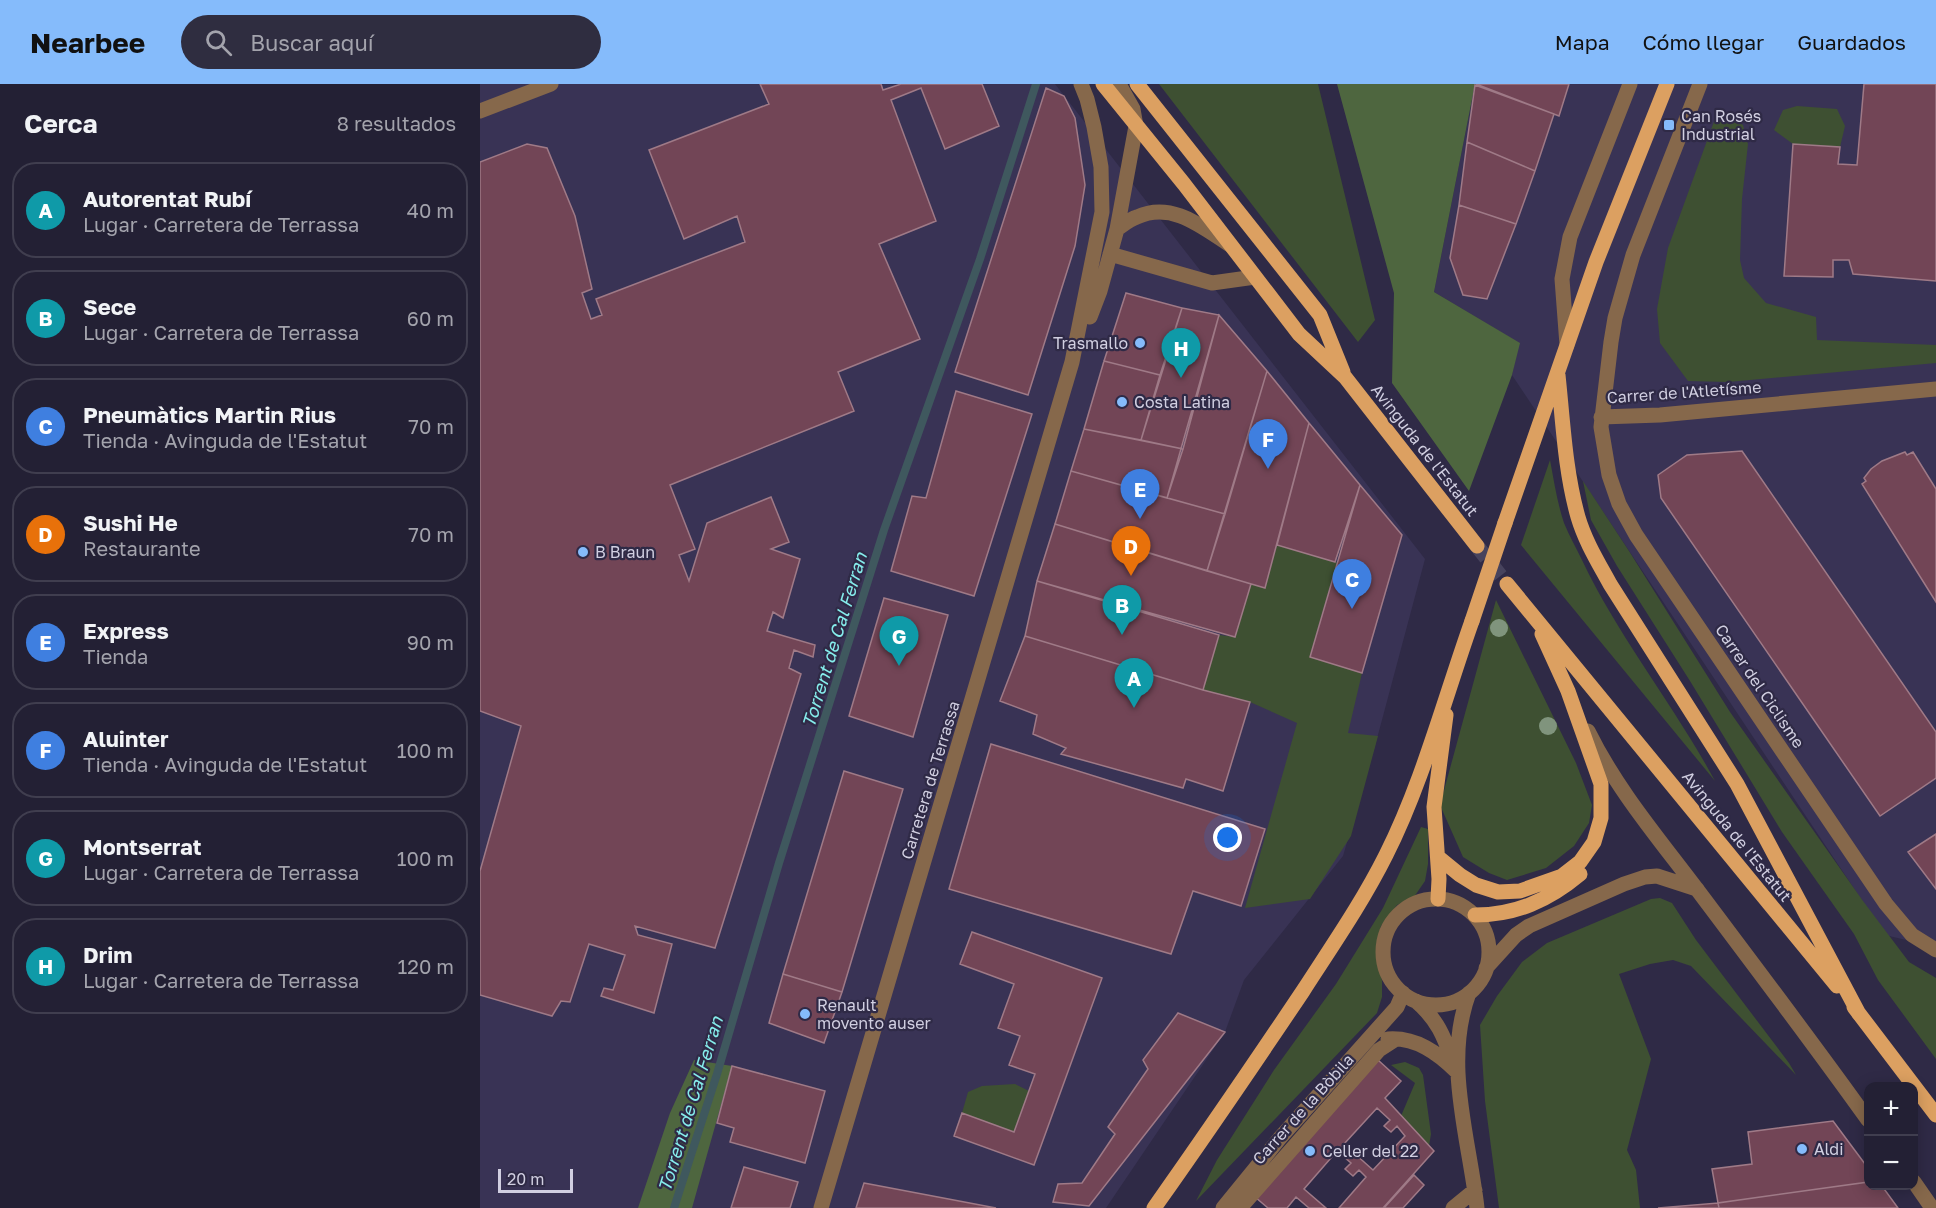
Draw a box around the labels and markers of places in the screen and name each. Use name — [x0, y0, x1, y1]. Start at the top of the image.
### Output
place label: Can Rosés Industrial — [1681, 106, 1761, 144]
marker: Can Rosés Industrial — [1662, 118, 1676, 132]
pin: H — [1162, 328, 1200, 378]
place label: Trasmallo — [1053, 333, 1128, 353]
marker: Trasmallo — [1133, 336, 1147, 350]
place label: Costa Latina — [1134, 392, 1230, 412]
marker: Costa Latina — [1115, 395, 1129, 409]
pin: F — [1248, 420, 1288, 469]
pin: E — [1120, 470, 1160, 519]
pin: D — [1112, 526, 1150, 576]
place label: B Braun — [595, 542, 655, 562]
marker: B Braun — [576, 545, 590, 559]
pin: C — [1332, 560, 1372, 609]
pin: B — [1102, 586, 1142, 635]
pin: G — [880, 616, 918, 666]
pin: A — [1114, 658, 1154, 708]
place label: Renault movento auser — [817, 995, 931, 1033]
marker: Renault movento auser — [798, 1007, 812, 1021]
place label: Aldi — [1814, 1139, 1844, 1159]
place label: Celler del 22 — [1322, 1141, 1419, 1161]
marker: Aldi — [1795, 1142, 1809, 1156]
marker: Celler del 22 — [1303, 1144, 1317, 1158]

